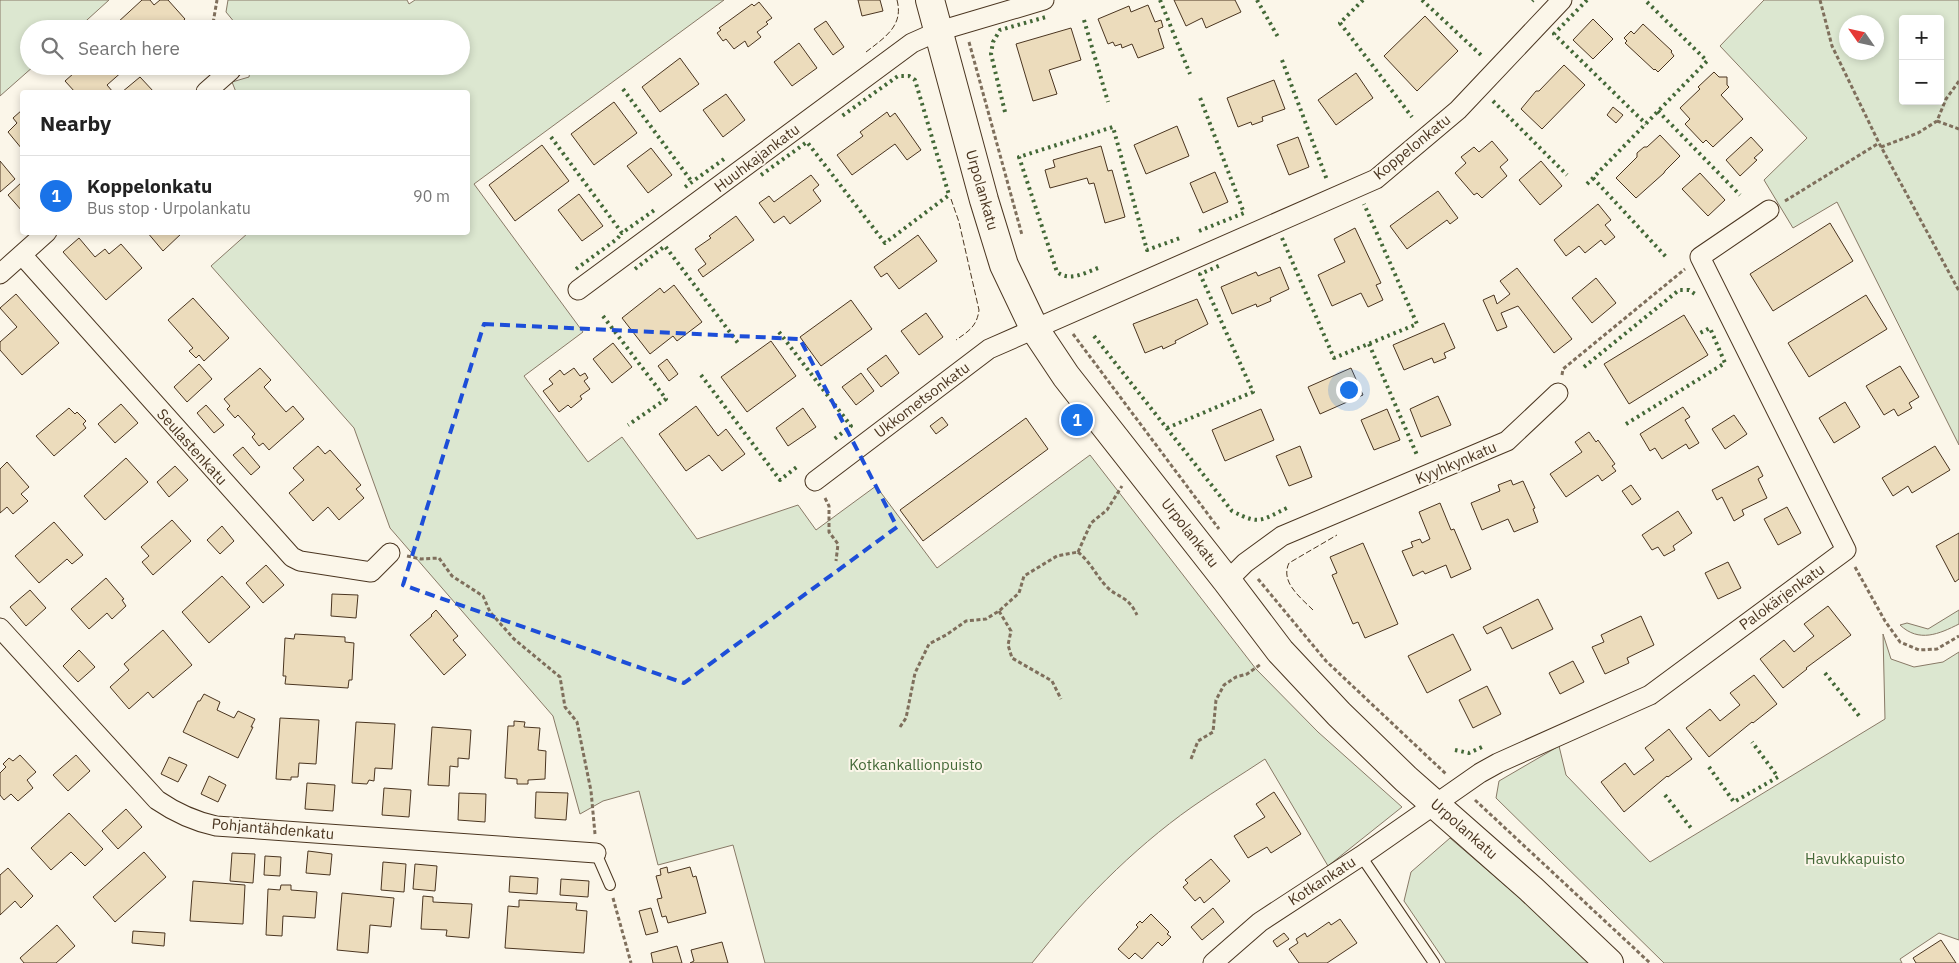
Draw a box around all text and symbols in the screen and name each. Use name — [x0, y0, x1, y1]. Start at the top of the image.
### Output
north arrow — [1839, 15, 1884, 60]
map controls — [1899, 15, 1944, 105]
button: + — [1899, 15, 1944, 60]
search box — [20, 20, 470, 75]
icon: search — [38, 34, 66, 62]
text: Search here — [78, 36, 180, 60]
button: − — [1899, 60, 1944, 105]
text: Nearby — [40, 109, 111, 137]
street label: Koppelonkatu — [1369, 110, 1454, 184]
street label: Huuhkajankatu — [710, 119, 803, 196]
street label: Urpolankatu — [962, 147, 1003, 232]
text: Koppelonkatu — [87, 174, 212, 198]
text: 1 — [51, 186, 61, 206]
text: 90 m — [413, 186, 450, 206]
text: Bus stop · Urpolankatu — [87, 198, 251, 218]
street label: Ukkometsonkatu — [870, 358, 973, 442]
your location — [1336, 377, 1362, 403]
pin: 1 — [1061, 401, 1093, 439]
street label: Seulastenkatu — [153, 405, 232, 489]
street label: Kyyhkynkatu — [1412, 437, 1499, 488]
street label: Urpolankatu — [1157, 494, 1223, 571]
street label: Palokärjenkatu — [1735, 559, 1828, 634]
park label: Kotkankallionpuisto — [849, 755, 983, 774]
street label: Urpolankatu — [1427, 794, 1502, 863]
street label: Pohjantähdenkatu — [211, 814, 335, 843]
park label: Havukkapuisto — [1805, 849, 1905, 868]
street label: Kotkankatu — [1284, 852, 1359, 909]

